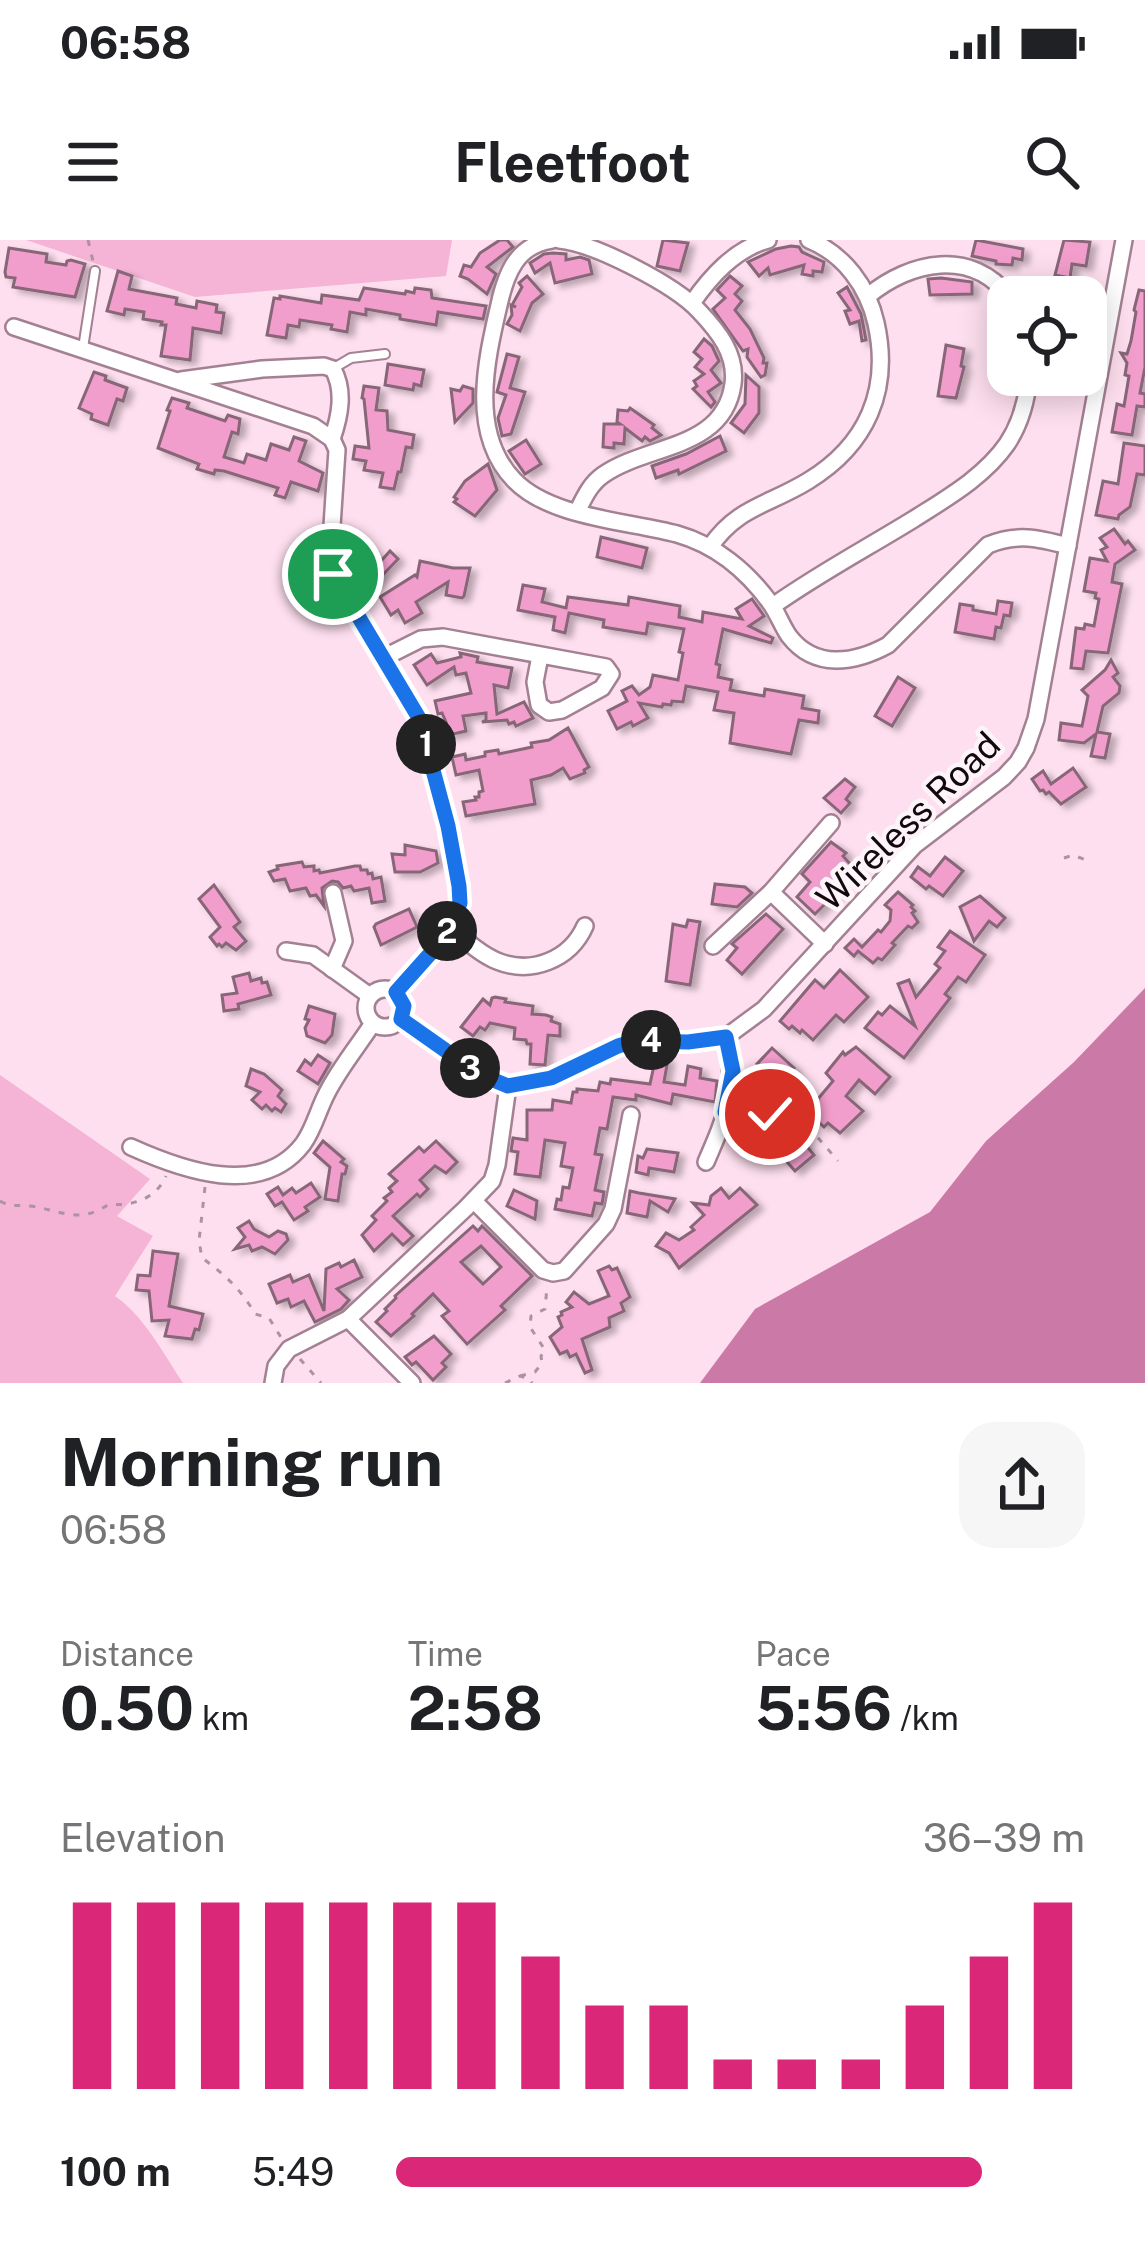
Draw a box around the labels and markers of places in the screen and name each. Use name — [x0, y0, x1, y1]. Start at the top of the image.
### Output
pin — [282, 523, 384, 625]
pin: 1 — [396, 714, 456, 774]
pin: 2 — [417, 901, 477, 961]
pin: 4 — [621, 1010, 681, 1070]
pin: 3 — [440, 1038, 500, 1098]
pin — [719, 1063, 821, 1165]

